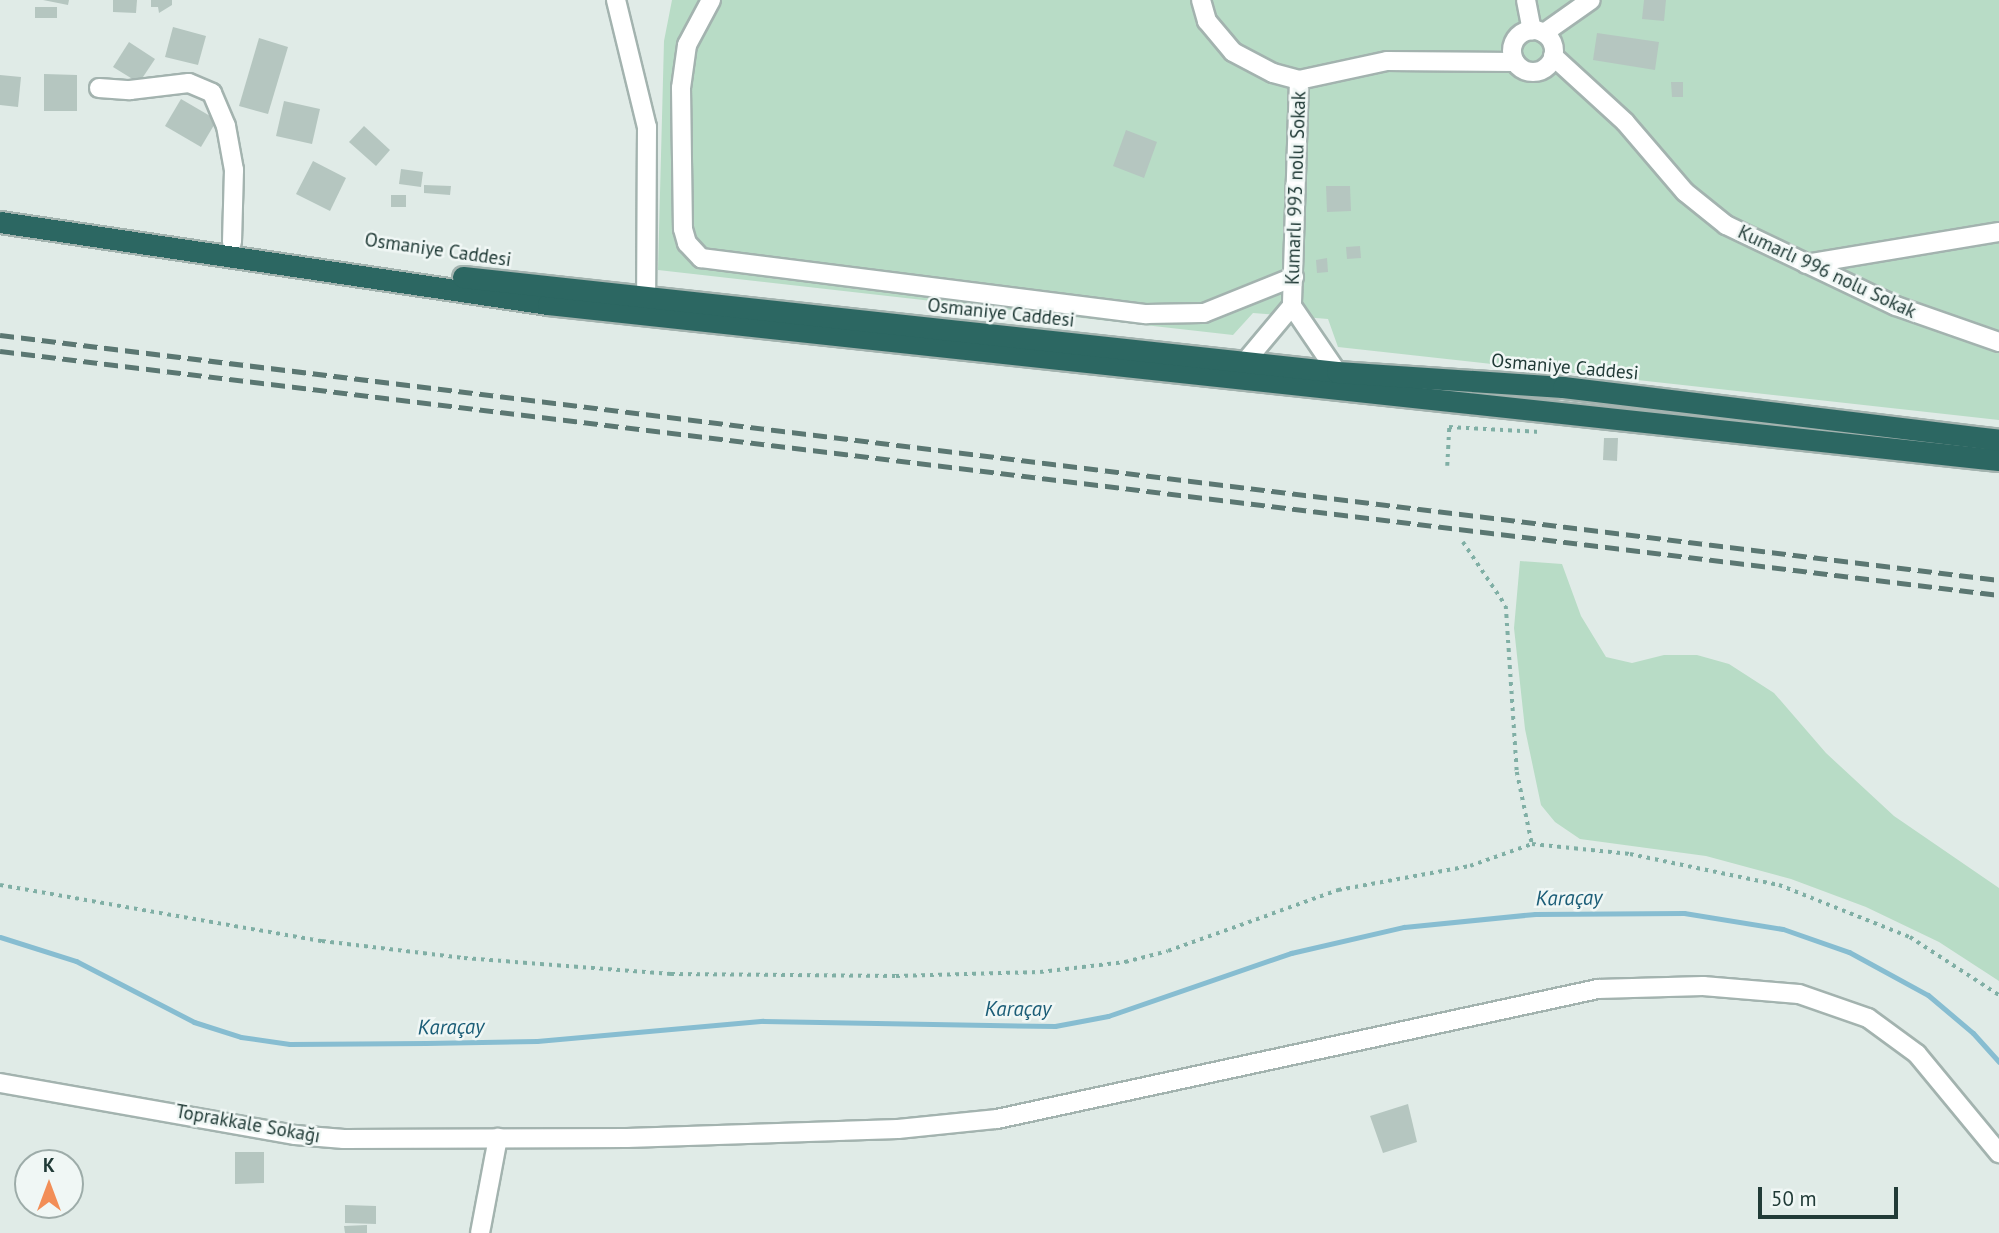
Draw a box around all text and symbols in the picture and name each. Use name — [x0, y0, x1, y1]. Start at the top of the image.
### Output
street label: Kumarlı 993 nolu Sokak — [1281, 91, 1311, 285]
street label: Kumarlı 996 nolu Sokak — [1734, 221, 1920, 323]
street label: Osmaniye Caddesi — [363, 228, 513, 272]
street label: Osmaniye Caddesi — [926, 294, 1076, 332]
street label: Osmaniye Caddesi — [1490, 349, 1640, 385]
water label: Karaçay — [1536, 885, 1602, 911]
water label: Karaçay — [985, 996, 1051, 1022]
water label: Karaçay — [418, 1014, 484, 1040]
street label: Toprakkale Sokağı — [174, 1100, 322, 1148]
north arrow — [14, 1149, 84, 1219]
text: K — [43, 1153, 55, 1177]
scale bar — [1761, 1174, 1901, 1218]
text: 50 m — [1771, 1185, 1817, 1212]

